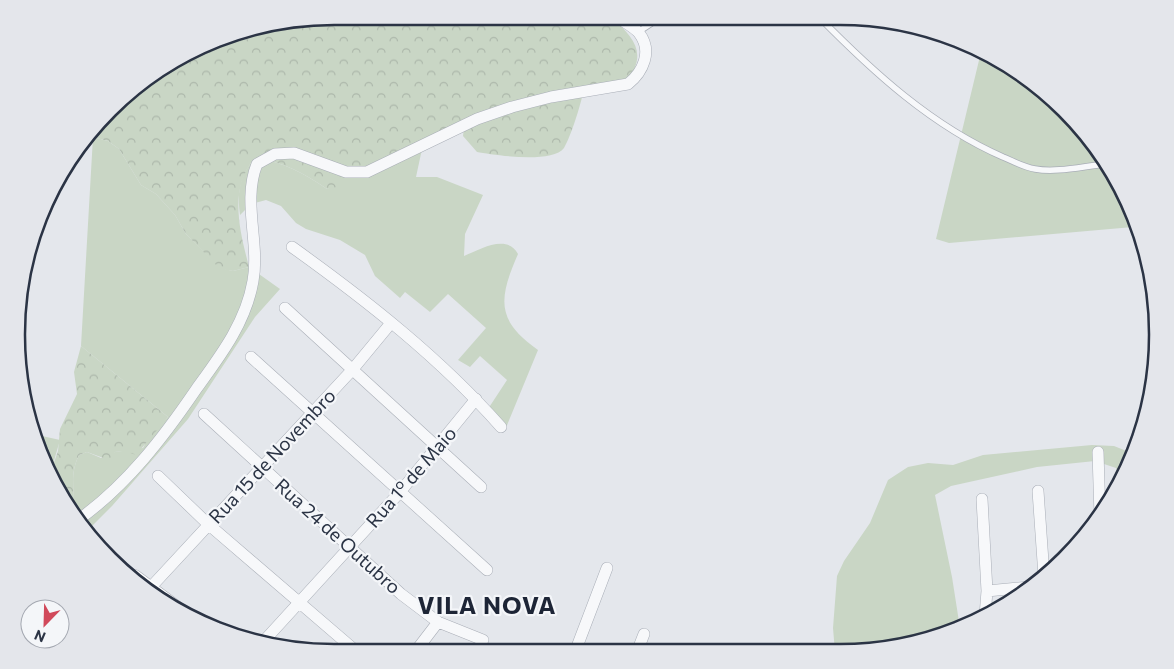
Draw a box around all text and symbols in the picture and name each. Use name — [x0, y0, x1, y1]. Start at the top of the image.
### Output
street label: Rua 15 de Novembro — [203, 384, 340, 528]
street label: Rua 1º de Maio — [361, 422, 461, 532]
street label: Rua 24 de Outubro — [271, 473, 406, 598]
district label: VILA NOVA — [418, 590, 556, 619]
north arrow — [20, 599, 70, 649]
text: N — [32, 627, 48, 646]

